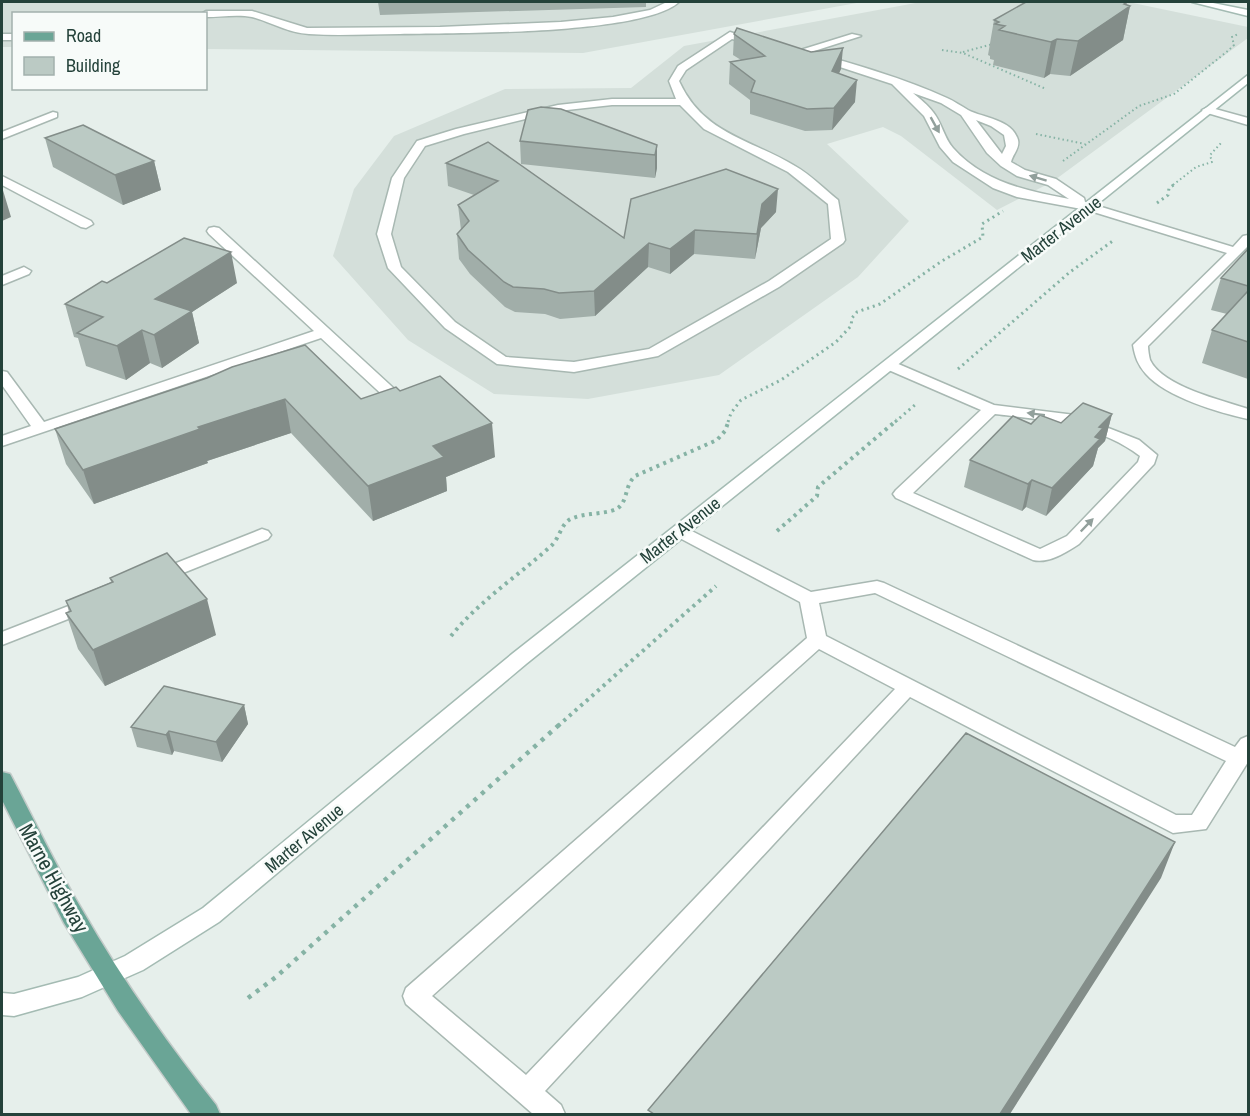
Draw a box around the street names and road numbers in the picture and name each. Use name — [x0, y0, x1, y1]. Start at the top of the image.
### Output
street label: Marter Avenue — [1016, 190, 1106, 268]
street label: Marter Avenue — [635, 491, 725, 569]
street label: Marter Avenue — [259, 798, 349, 878]
street label: Marne Highway — [12, 818, 96, 938]

